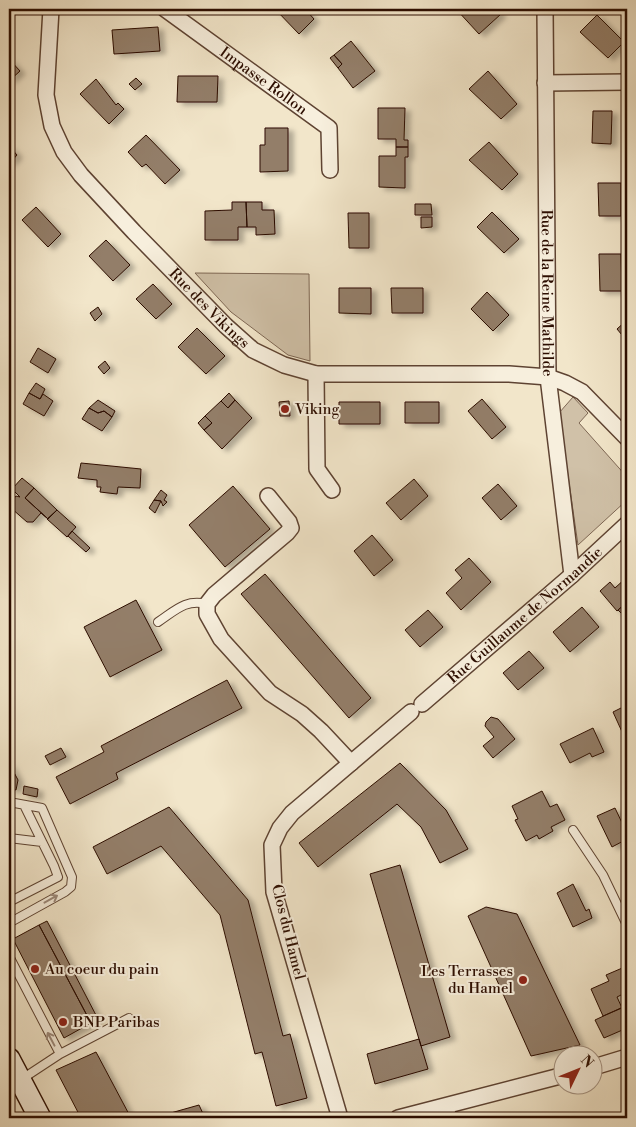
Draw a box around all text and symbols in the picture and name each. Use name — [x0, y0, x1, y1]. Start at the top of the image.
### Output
street label: Impasse Rollon — [216, 42, 311, 119]
street label: Rue de la Reine Mathilde — [537, 209, 557, 377]
street label: Rue des Vikings — [165, 264, 254, 352]
place label: Viking — [294, 400, 340, 419]
marker: Viking — [279, 403, 291, 415]
street label: Rue Guillaume de Normandie — [443, 542, 606, 687]
street label: Clos du Hamel — [267, 882, 309, 982]
one-way arrow — [43, 894, 58, 903]
place label: Au coeur du pain — [44, 960, 159, 979]
place label: Les Terrasses du Hamel — [421, 962, 514, 998]
marker: Au coeur du pain — [29, 963, 41, 975]
marker: Les Terrasses du Hamel — [517, 974, 529, 986]
place label: BNP Paribas — [72, 1013, 160, 1032]
marker: BNP Paribas — [57, 1016, 69, 1028]
one-way arrow — [46, 1031, 56, 1046]
north arrow — [554, 1044, 604, 1094]
text: N — [576, 1052, 597, 1072]

